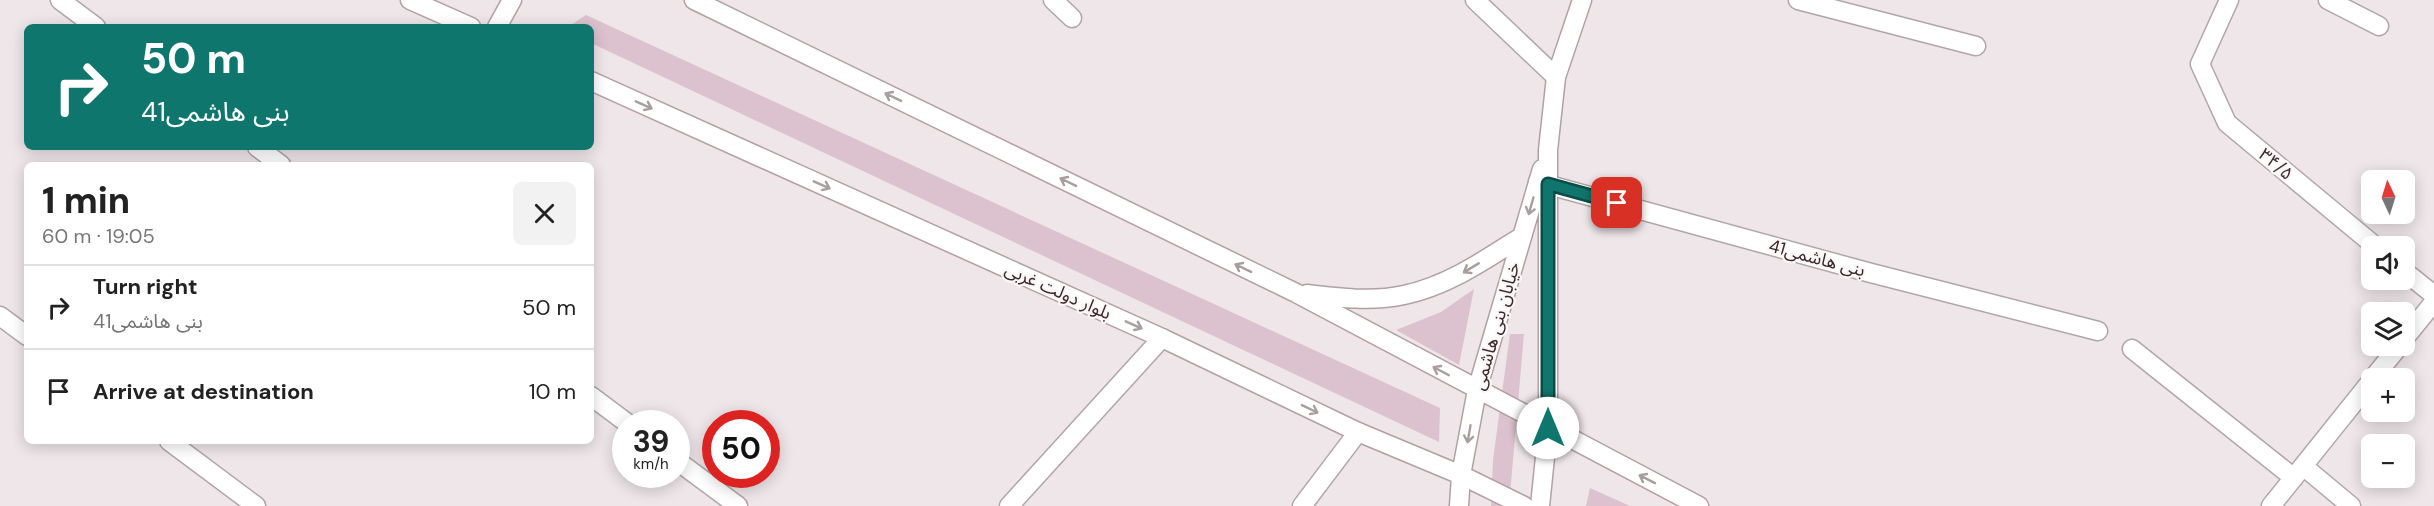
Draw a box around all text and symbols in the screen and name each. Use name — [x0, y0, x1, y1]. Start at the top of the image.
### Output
text: 50 m — [141, 31, 246, 86]
icon: right — [42, 48, 120, 126]
one-way arrow — [884, 91, 902, 102]
text: بنی هاشمی41 — [141, 94, 289, 129]
one-way arrow — [635, 99, 653, 111]
street label: ۳۴/۵ — [2254, 143, 2298, 185]
north arrow — [2361, 170, 2415, 224]
map controls — [2361, 170, 2415, 488]
one-way arrow — [1059, 176, 1077, 188]
text: 1 min — [42, 177, 130, 224]
pin — [1591, 177, 1642, 228]
one-way arrow — [813, 179, 831, 191]
button: close — [513, 182, 576, 245]
icon: arrive — [1600, 186, 1633, 219]
one-way arrow — [1525, 196, 1536, 215]
text: 60 m · 19:05 — [42, 223, 155, 249]
street label: بنی هاشمی41 — [1766, 234, 1868, 282]
button: sound — [2361, 236, 2415, 290]
street label: بلوار دولت غربی — [1001, 257, 1115, 325]
street label: خیابان بنی هاشمی — [1466, 259, 1526, 393]
one-way arrow — [1235, 261, 1253, 273]
one-way arrow — [1463, 262, 1480, 274]
text: Turn right — [93, 272, 198, 301]
icon: right — [42, 291, 75, 324]
text: 50 m — [522, 293, 576, 322]
button: layers — [2361, 302, 2415, 356]
text: بنی هاشمی41 — [93, 308, 203, 334]
one-way arrow — [1124, 320, 1143, 331]
one-way arrow — [1433, 365, 1451, 376]
button: + — [2361, 368, 2415, 422]
icon: arrive — [42, 375, 75, 408]
text: Arrive at destination — [93, 377, 314, 406]
text: 10 m — [529, 377, 576, 406]
position arrow — [1516, 396, 1580, 460]
one-way arrow — [1301, 403, 1319, 415]
speed limit sign: 50 — [702, 410, 780, 488]
text: 39 — [633, 422, 669, 461]
one-way arrow — [1463, 424, 1474, 444]
button: − — [2361, 434, 2415, 488]
text: km/h — [633, 454, 669, 474]
one-way arrow — [1638, 473, 1656, 484]

